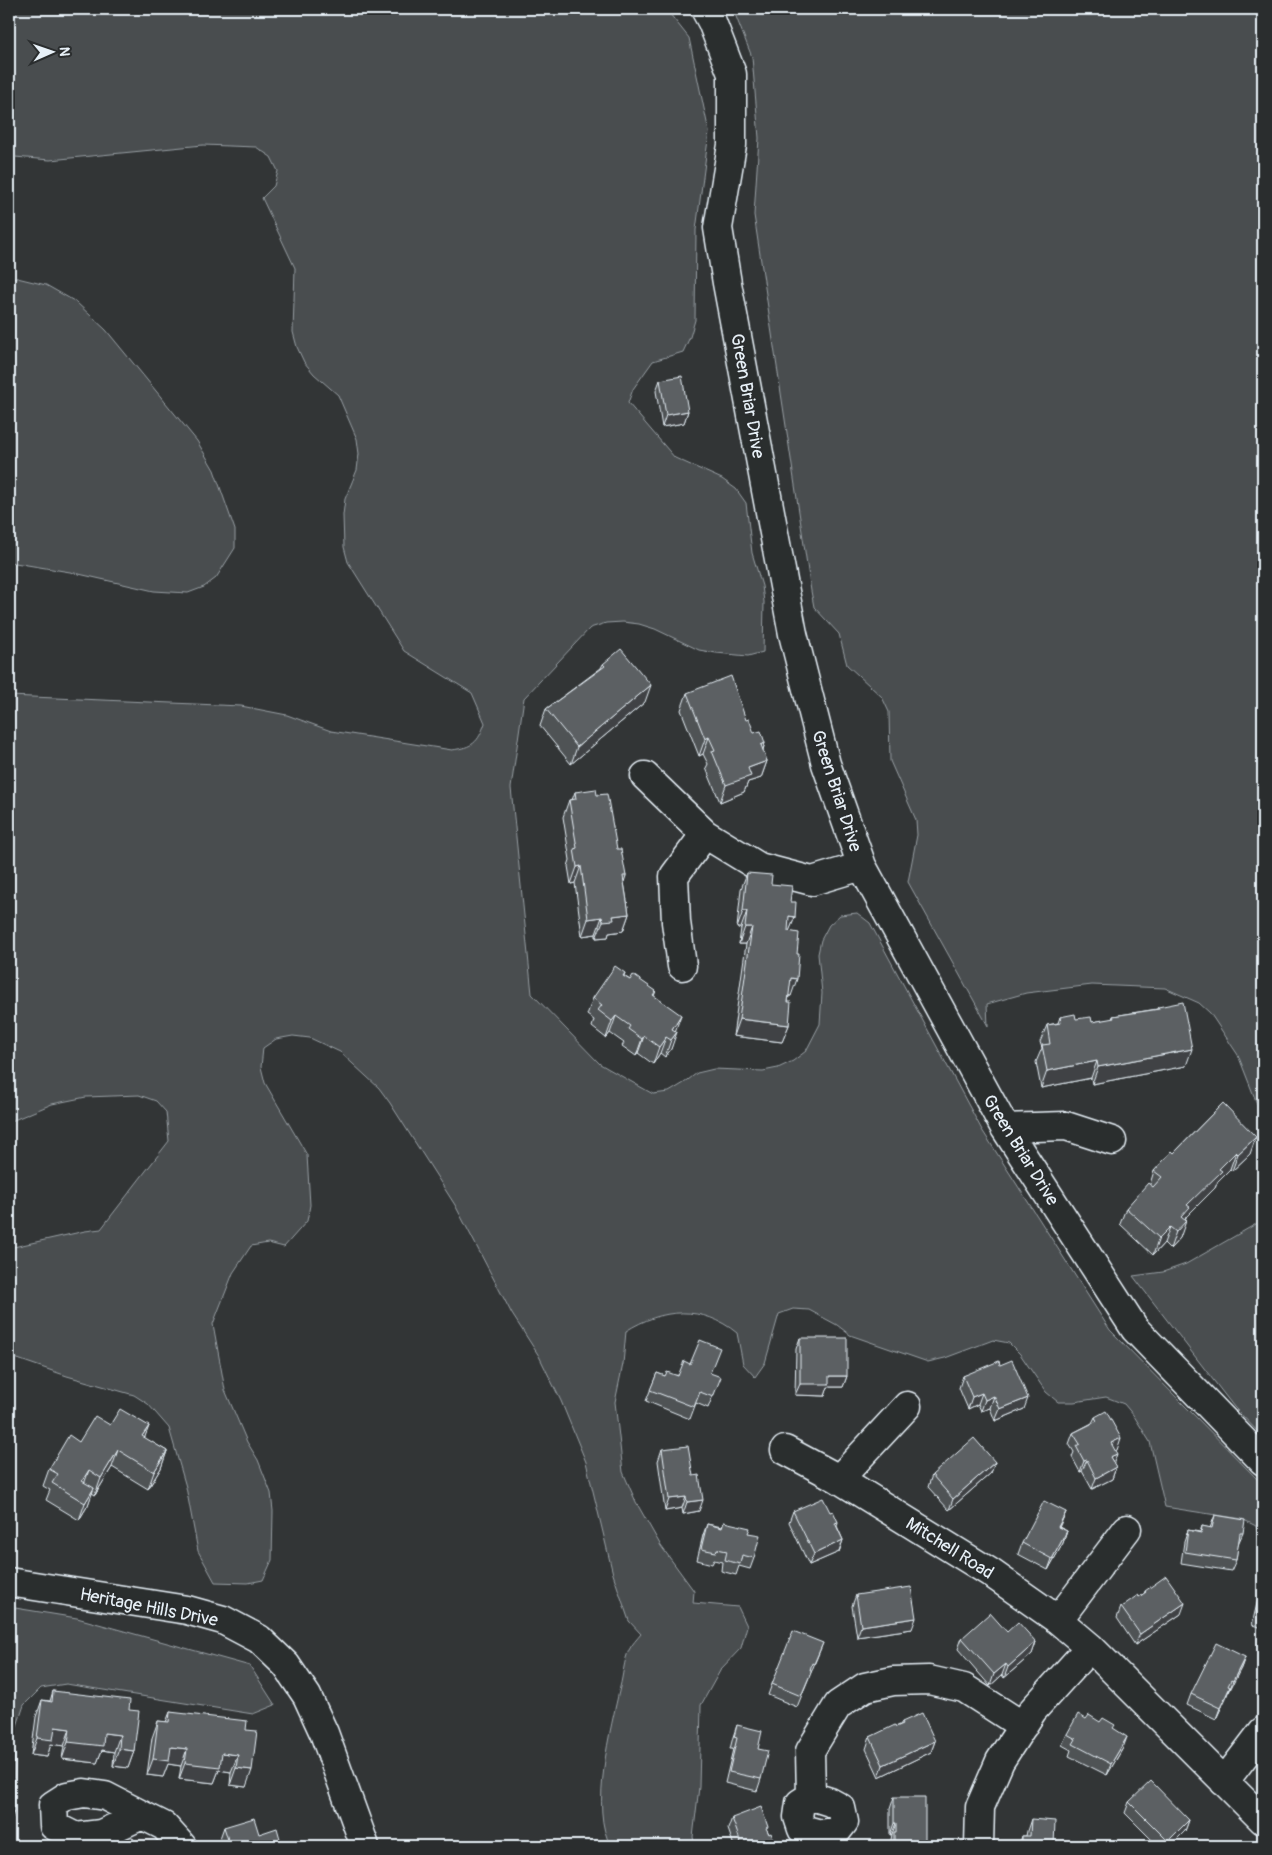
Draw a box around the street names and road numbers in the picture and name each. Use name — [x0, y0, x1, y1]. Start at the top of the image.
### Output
street label: Green Briar Drive — [725, 332, 770, 460]
street label: Green Briar Drive — [806, 727, 867, 855]
street label: Green Briar Drive — [977, 1091, 1064, 1210]
street label: Mitchell Road — [901, 1512, 998, 1585]
street label: Heritage Hills Drive — [78, 1583, 220, 1632]

